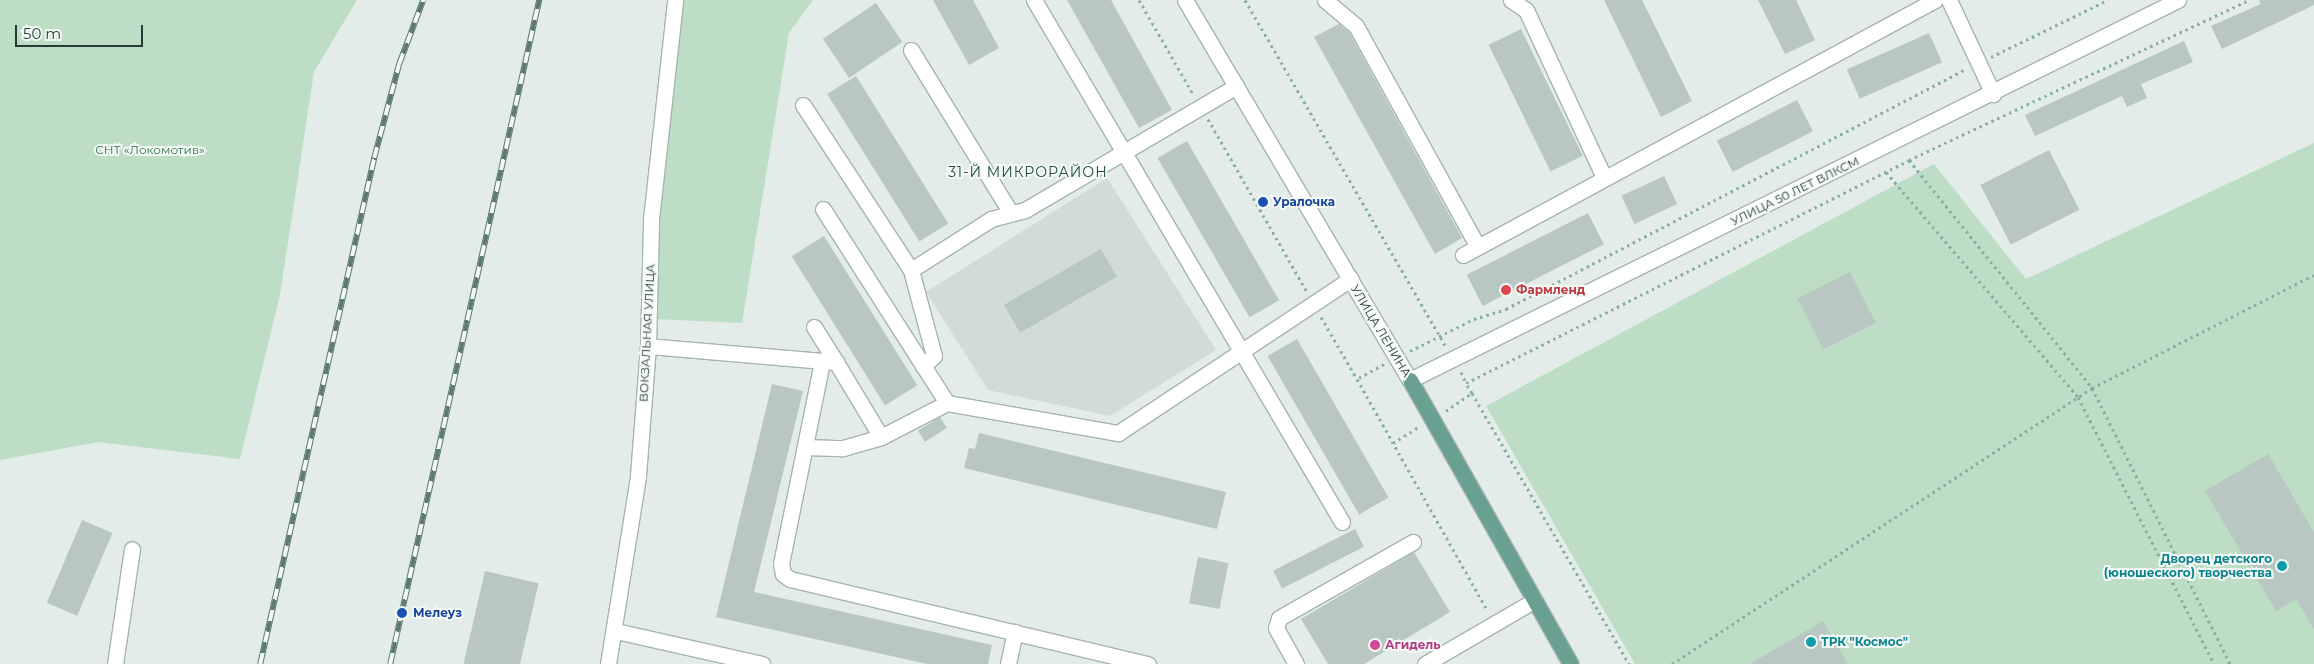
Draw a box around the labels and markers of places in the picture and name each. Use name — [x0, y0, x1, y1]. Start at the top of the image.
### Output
place label: Уралочка — [1273, 195, 1335, 209]
marker: Уралочка — [1257, 196, 1269, 208]
place label: Фармленд — [1516, 283, 1585, 297]
marker: Фармленд — [1500, 284, 1512, 296]
place label: Дворец детского (юношеского) творчества — [2104, 552, 2272, 580]
marker: Дворец детского (юношеского) творчества — [2276, 560, 2288, 572]
marker: Мелеуз — [395, 606, 409, 620]
place label: Мелеуз — [413, 606, 462, 620]
place label: ТРК "Космос" — [1821, 635, 1908, 649]
marker: ТРК "Космос" — [1805, 636, 1817, 648]
place label: Агидель — [1385, 638, 1441, 652]
marker: Агидель — [1369, 639, 1381, 651]

